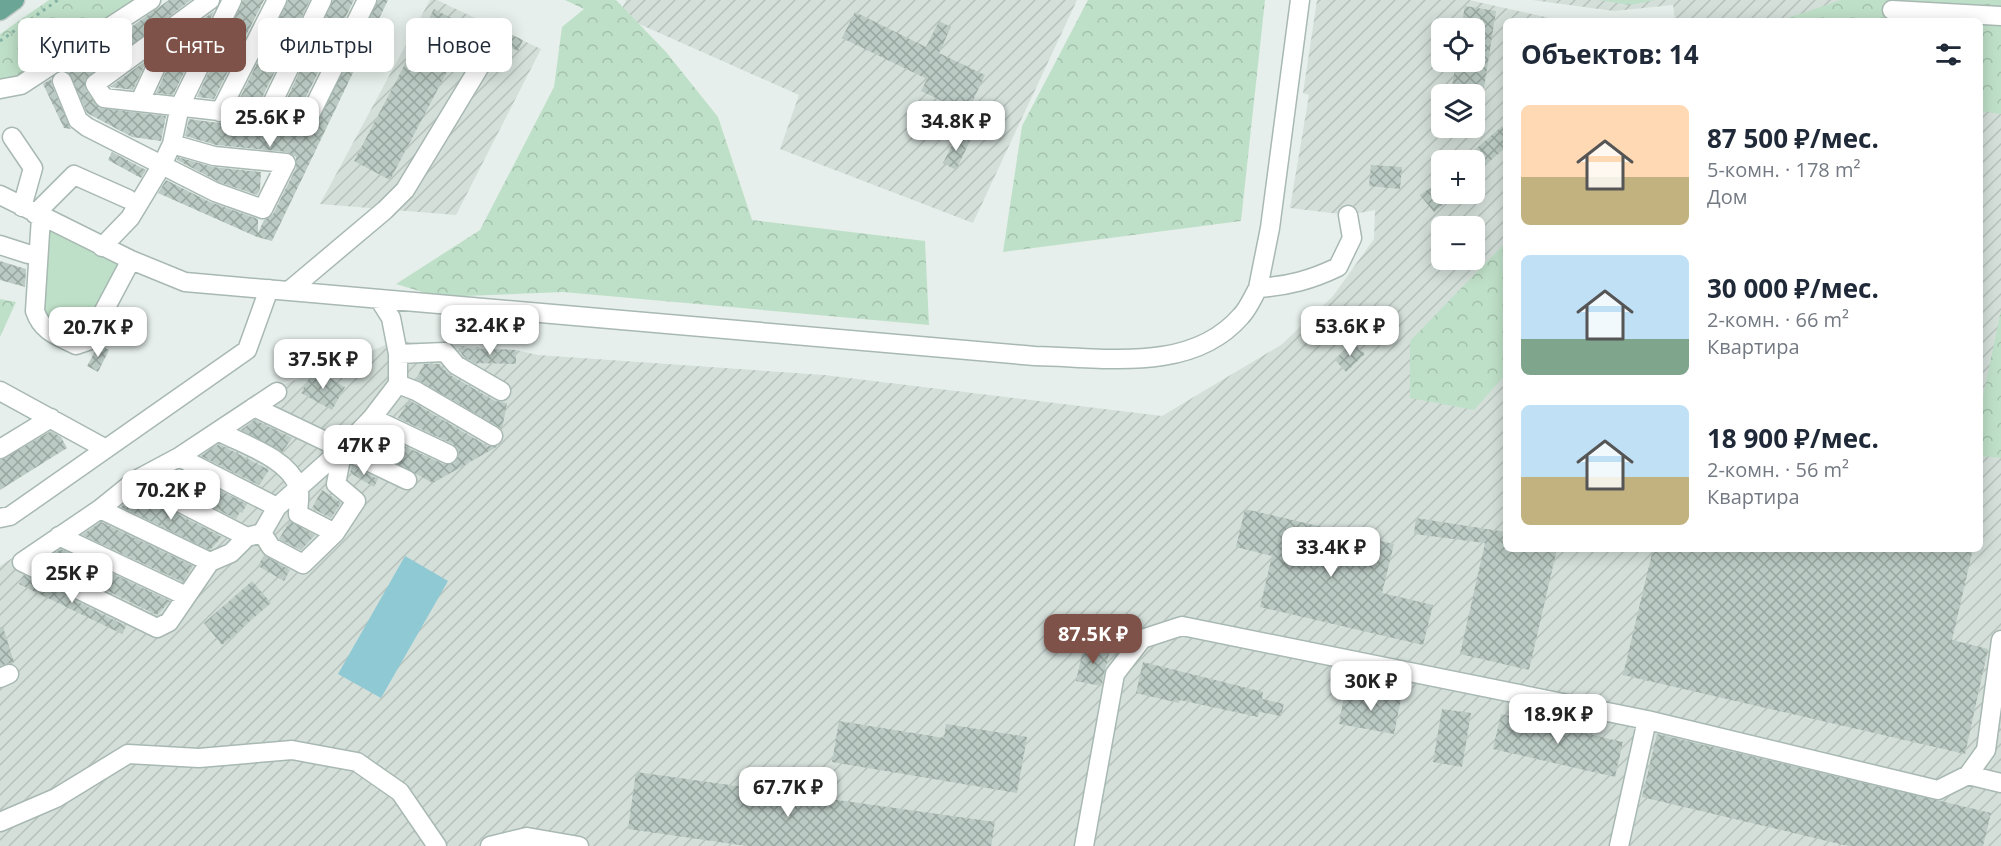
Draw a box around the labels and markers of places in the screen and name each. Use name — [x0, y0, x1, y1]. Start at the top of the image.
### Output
pin: 25.6K ₽ — [215, 97, 325, 148]
pin: 34.8K ₽ — [901, 101, 1011, 152]
pin: 32.4K ₽ — [435, 305, 545, 356]
pin: 53.6K ₽ — [1295, 306, 1405, 357]
pin: 20.7K ₽ — [43, 307, 153, 358]
pin: 37.5K ₽ — [268, 339, 378, 390]
pin: 47K ₽ — [322, 425, 406, 476]
pin: 70.2K ₽ — [116, 470, 226, 521]
pin: 33.4K ₽ — [1276, 527, 1386, 578]
pin: 25K ₽ — [30, 553, 114, 604]
pin: 87.5K ₽ — [1038, 614, 1148, 665]
pin: 30K ₽ — [1329, 661, 1413, 712]
pin: 18.9K ₽ — [1503, 694, 1613, 745]
pin: 67.7K ₽ — [733, 767, 843, 818]

